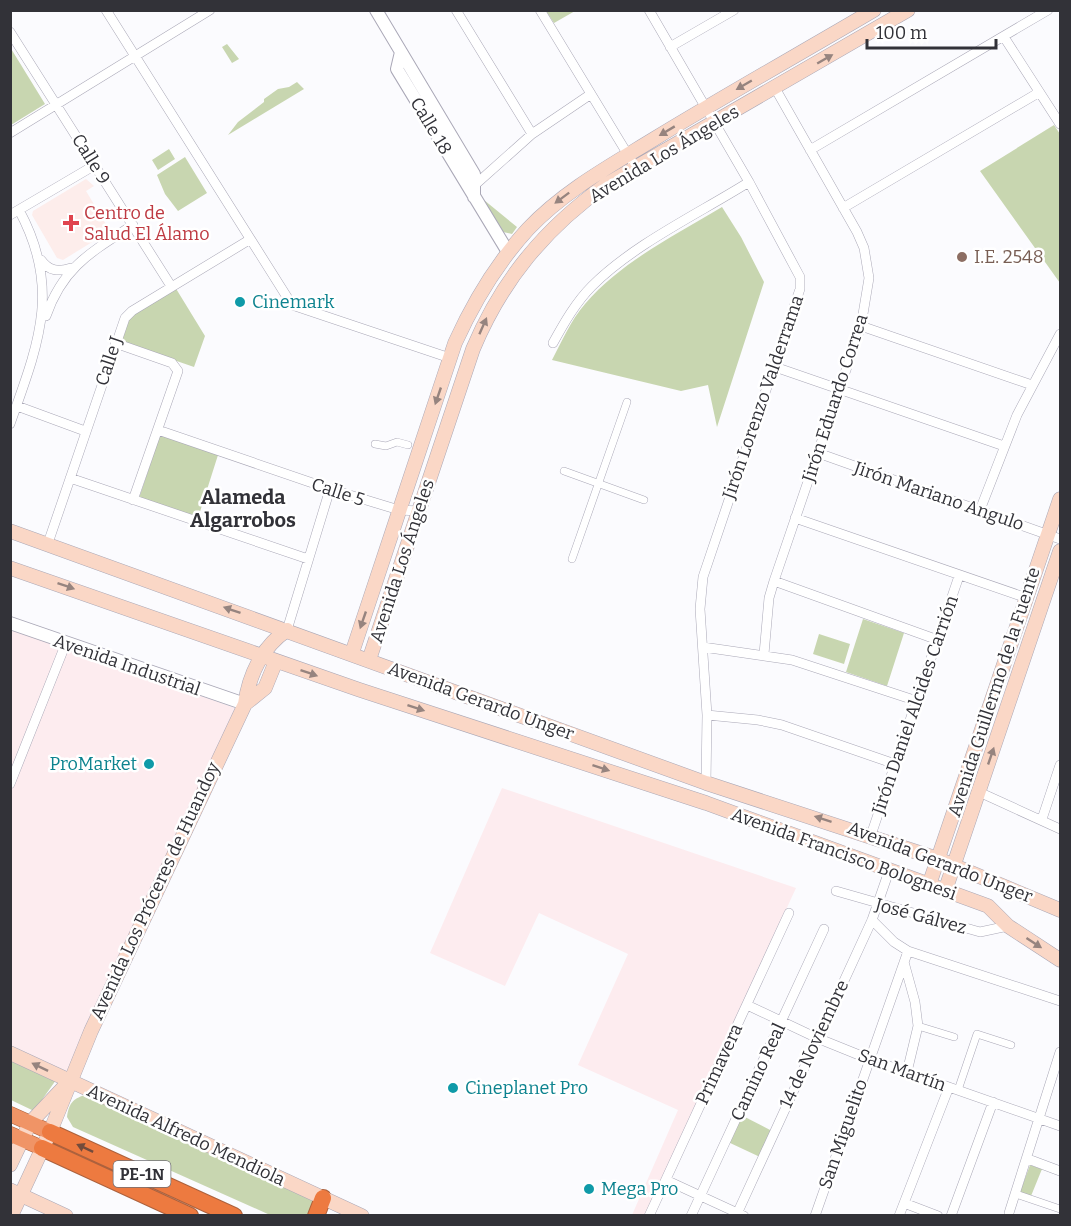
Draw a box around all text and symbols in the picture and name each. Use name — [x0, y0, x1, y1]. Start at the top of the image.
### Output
scale bar — [867, 12, 996, 50]
text: 100 m — [876, 22, 927, 44]
one-way arrow — [817, 54, 834, 64]
one-way arrow — [736, 80, 753, 90]
street label: Calle 18 — [405, 93, 457, 159]
street label: Avenida Los Ángeles — [585, 101, 743, 207]
one-way arrow — [658, 126, 675, 136]
street label: Calle 9 — [67, 130, 115, 188]
one-way arrow — [554, 192, 569, 204]
place label: Centro de Salud El Álamo — [84, 202, 210, 245]
marker: Centro de Salud El Álamo — [62, 214, 80, 232]
place label: I.E. 2548 — [974, 246, 1043, 268]
marker: I.E. 2548 — [955, 250, 969, 264]
place label: Cinemark — [252, 291, 335, 313]
street label: Jirón Lorenzo Valderrama — [717, 292, 808, 503]
marker: Cinemark — [233, 295, 247, 309]
street label: Jirón Eduardo Correa — [797, 311, 873, 486]
one-way arrow — [479, 317, 488, 335]
street label: Calle J — [91, 333, 127, 389]
one-way arrow — [432, 387, 442, 405]
street label: Jirón Mariano Angulo — [850, 456, 1027, 535]
street label: Calle 5 — [309, 473, 367, 511]
street label: Avenida Los Ángeles — [365, 476, 439, 646]
district label: Alameda Algarrobos — [190, 485, 296, 532]
street label: Avenida Guillermo de la Fuente — [943, 564, 1045, 820]
one-way arrow — [57, 582, 75, 592]
street label: Jirón Daniel Alcides Carrión — [867, 592, 963, 818]
one-way arrow — [223, 605, 241, 615]
one-way arrow — [358, 611, 367, 629]
street label: Avenida Industrial — [51, 630, 203, 700]
street label: Avenida Gerardo Unger — [385, 657, 577, 745]
one-way arrow — [301, 668, 319, 678]
one-way arrow — [407, 704, 425, 713]
one-way arrow — [987, 747, 997, 765]
place label: ProMarket — [49, 753, 137, 775]
marker: ProMarket — [142, 757, 156, 771]
street label: Avenida Los Próceres de Huandoy — [86, 758, 225, 1023]
one-way arrow — [592, 764, 610, 774]
street label: Avenida Francisco Bolognesi — [728, 803, 960, 905]
one-way arrow — [814, 814, 832, 824]
street label: Avenida Gerardo Unger — [844, 817, 1036, 907]
street label: José Gálvez — [872, 893, 969, 939]
one-way arrow — [1026, 937, 1042, 948]
street label: 14 de Noviembre — [775, 976, 853, 1112]
street label: Primavera — [691, 1020, 747, 1108]
street label: Camino Real — [726, 1020, 790, 1124]
street label: San Martín — [855, 1044, 950, 1096]
one-way arrow — [31, 1062, 48, 1071]
street label: San Miguelito — [814, 1076, 872, 1192]
place label: Cineplanet Pro — [465, 1077, 588, 1099]
street label: Avenida Alfredo Mendiola — [84, 1079, 289, 1191]
marker: Cineplanet Pro — [446, 1081, 460, 1095]
one-way arrow — [77, 1144, 94, 1153]
road number: PE-1N — [114, 1161, 170, 1187]
place label: Mega Pro — [601, 1178, 678, 1200]
marker: Mega Pro — [582, 1182, 596, 1196]

